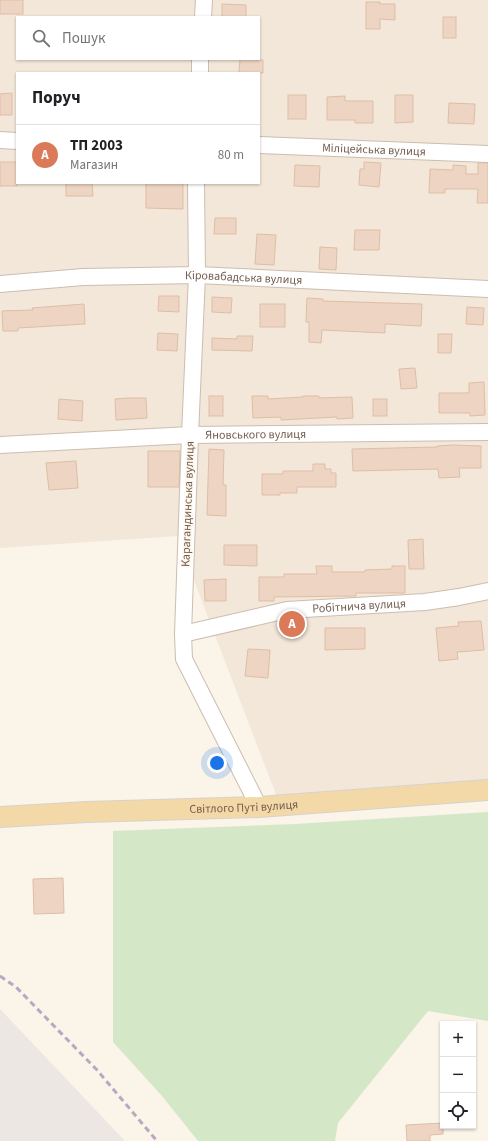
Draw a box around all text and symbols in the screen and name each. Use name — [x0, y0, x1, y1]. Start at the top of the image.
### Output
search box — [16, 16, 260, 60]
icon: search — [30, 27, 52, 49]
text: Пошук — [62, 28, 105, 49]
text: Поруч — [32, 86, 81, 110]
text: ТП 2003 — [70, 135, 123, 156]
street label: Міліцейська вулиця — [322, 139, 426, 160]
text: A — [41, 146, 49, 164]
text: 80 m — [218, 146, 244, 164]
text: Магазин — [70, 156, 118, 174]
street label: Кіровабадська вулиця — [185, 266, 303, 289]
street label: Яновського вулиця — [205, 425, 306, 443]
street label: Карагандинська вулиця — [177, 441, 199, 567]
street label: Робітнича вулиця — [312, 595, 406, 617]
pin: A — [279, 609, 305, 639]
your location — [207, 753, 227, 773]
street label: Світлого Путі вулиця — [189, 796, 299, 818]
map controls — [440, 1021, 476, 1129]
button: + — [440, 1021, 476, 1057]
button: − — [440, 1057, 476, 1093]
button: locate — [440, 1093, 476, 1129]

